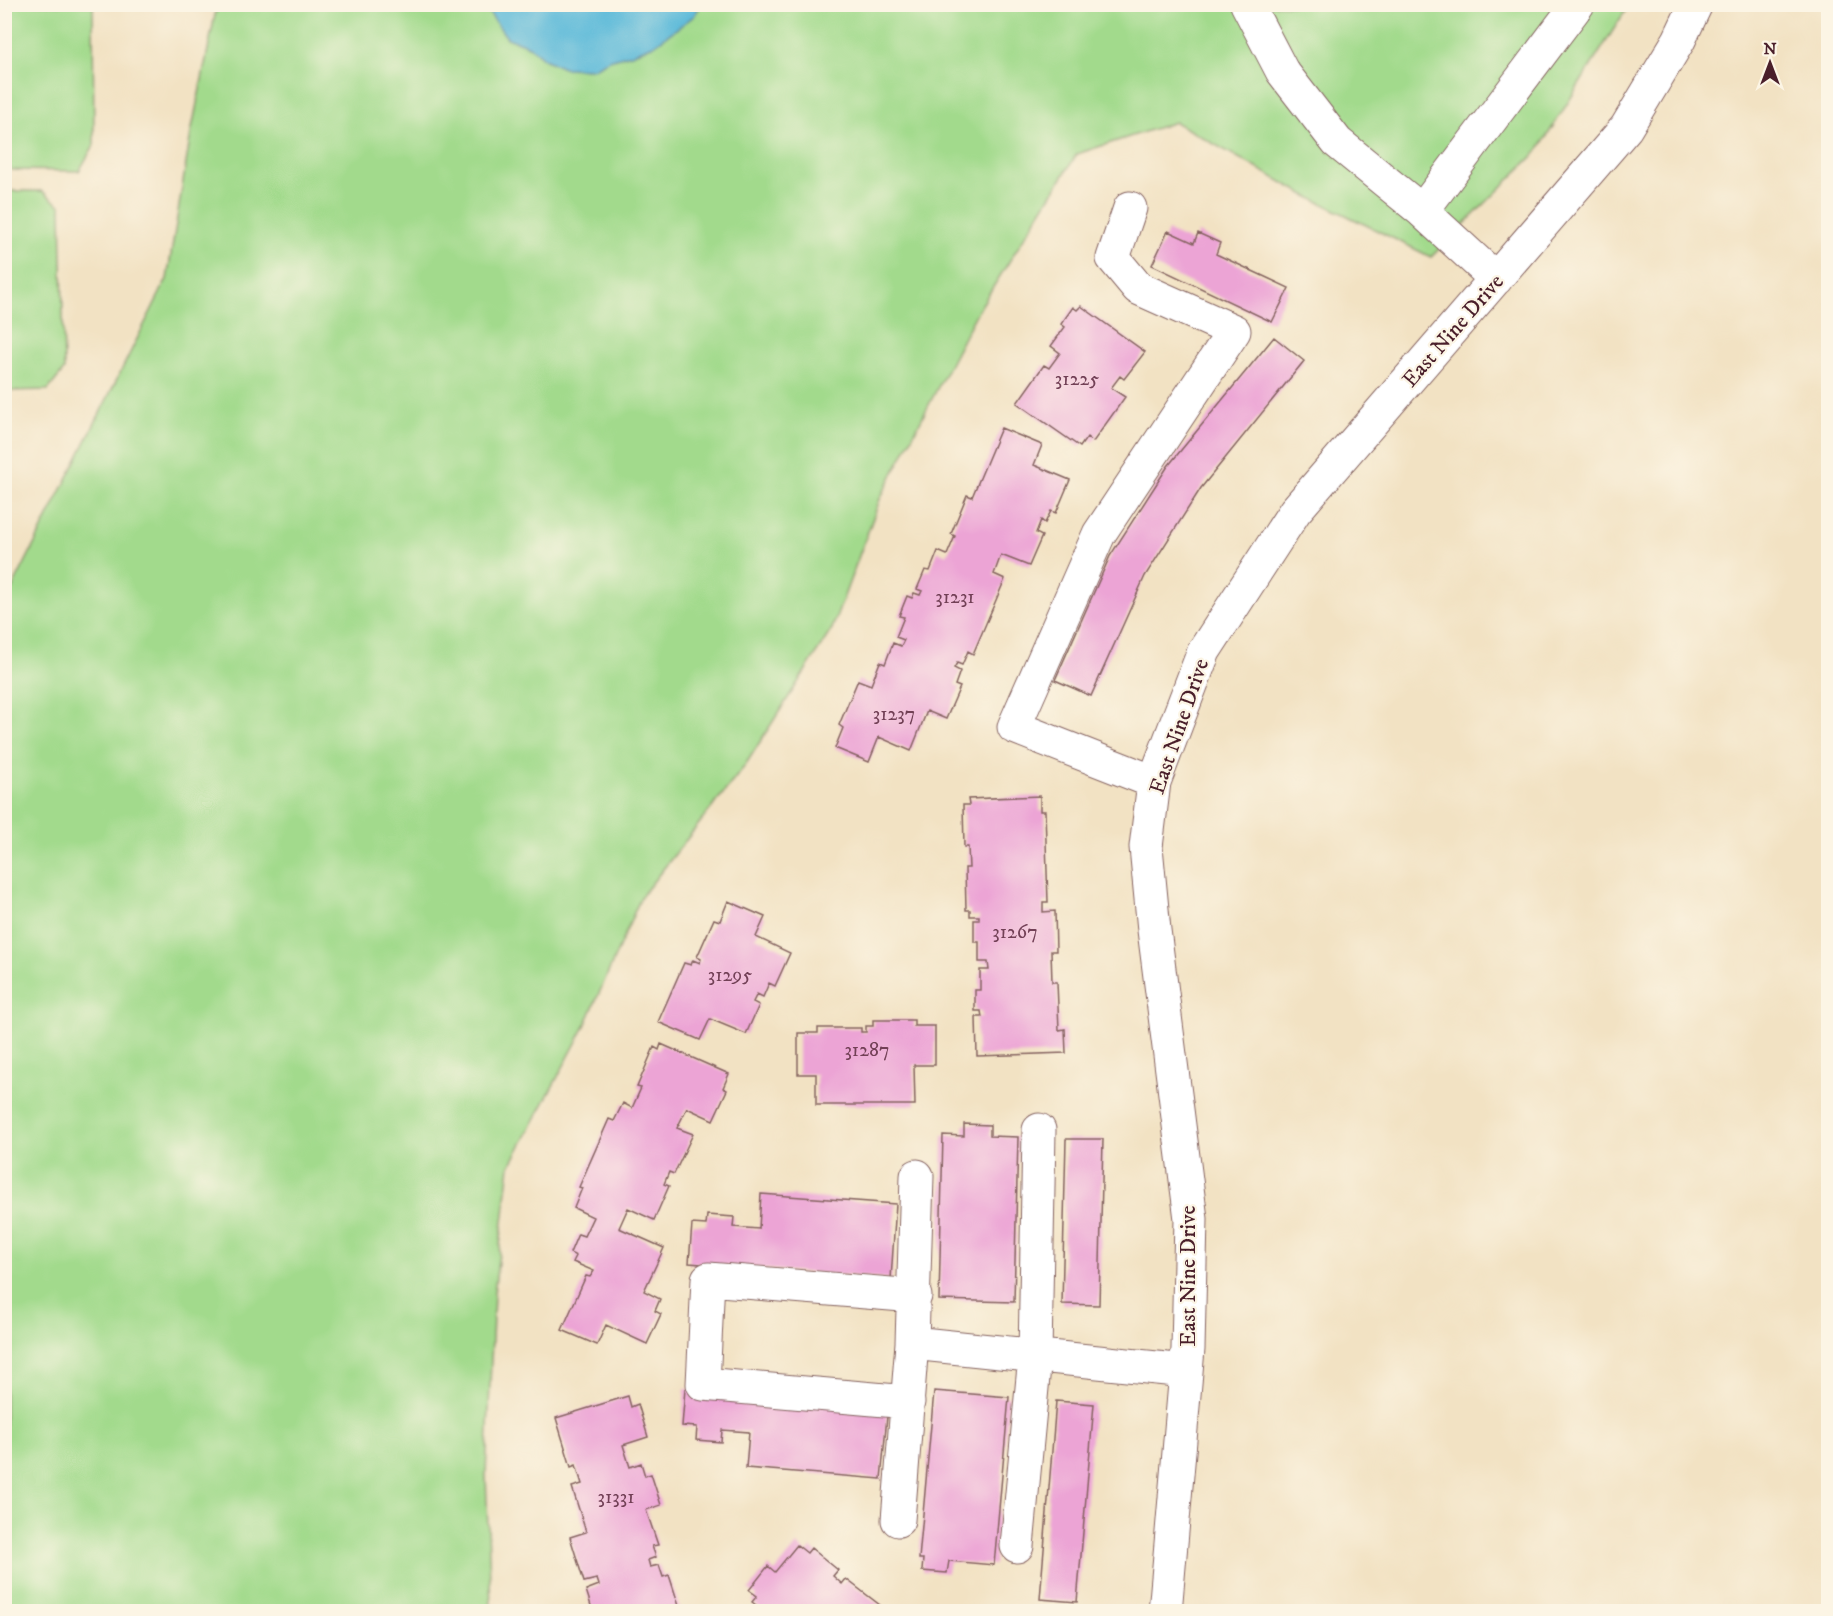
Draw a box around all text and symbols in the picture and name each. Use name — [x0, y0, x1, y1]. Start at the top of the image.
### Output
north arrow — [1740, 33, 1800, 93]
text: N — [1763, 39, 1777, 59]
street label: East Nine Drive — [1397, 269, 1510, 393]
house number: 31225 — [1055, 367, 1099, 392]
house number: 31231 — [935, 585, 975, 610]
street label: East Nine Drive — [1144, 655, 1215, 798]
house number: 31237 — [873, 702, 915, 727]
house number: 31267 — [992, 920, 1038, 945]
house number: 31295 — [708, 963, 752, 988]
house number: 31287 — [844, 1038, 890, 1063]
street label: East Nine Drive — [1175, 1205, 1202, 1347]
house number: 31331 — [597, 1485, 635, 1510]

